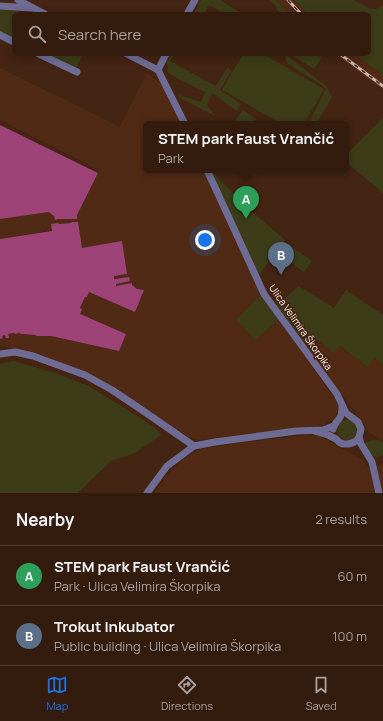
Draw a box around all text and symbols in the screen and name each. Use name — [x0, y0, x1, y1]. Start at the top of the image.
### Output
search box — [12, 12, 371, 56]
icon: search — [26, 23, 48, 45]
text: Search here — [58, 24, 141, 45]
popup — [143, 121, 349, 173]
text: STEM park Faust Vrančić — [158, 128, 334, 149]
text: Park — [158, 149, 184, 167]
pin: A — [233, 186, 259, 219]
your location — [195, 230, 215, 250]
pin: B — [268, 242, 294, 275]
street label: Ulica Velimira Škorpika — [266, 281, 336, 373]
text: Nearby — [16, 508, 74, 531]
text: 2 results — [315, 510, 367, 528]
text: STEM park Faust Vrančić — [54, 556, 230, 577]
text: A — [25, 567, 33, 585]
text: 60 m — [337, 567, 367, 585]
text: Park · Ulica Velimira Škorpika — [54, 577, 220, 595]
text: Trokut Inkubator — [54, 616, 175, 637]
text: B — [25, 627, 33, 645]
text: 100 m — [332, 627, 367, 645]
text: Public building · Ulica Velimira Škorpika — [54, 637, 281, 655]
tab: Map — [46, 674, 68, 713]
tab: Directions — [161, 674, 213, 713]
tab: Saved — [306, 674, 337, 713]

